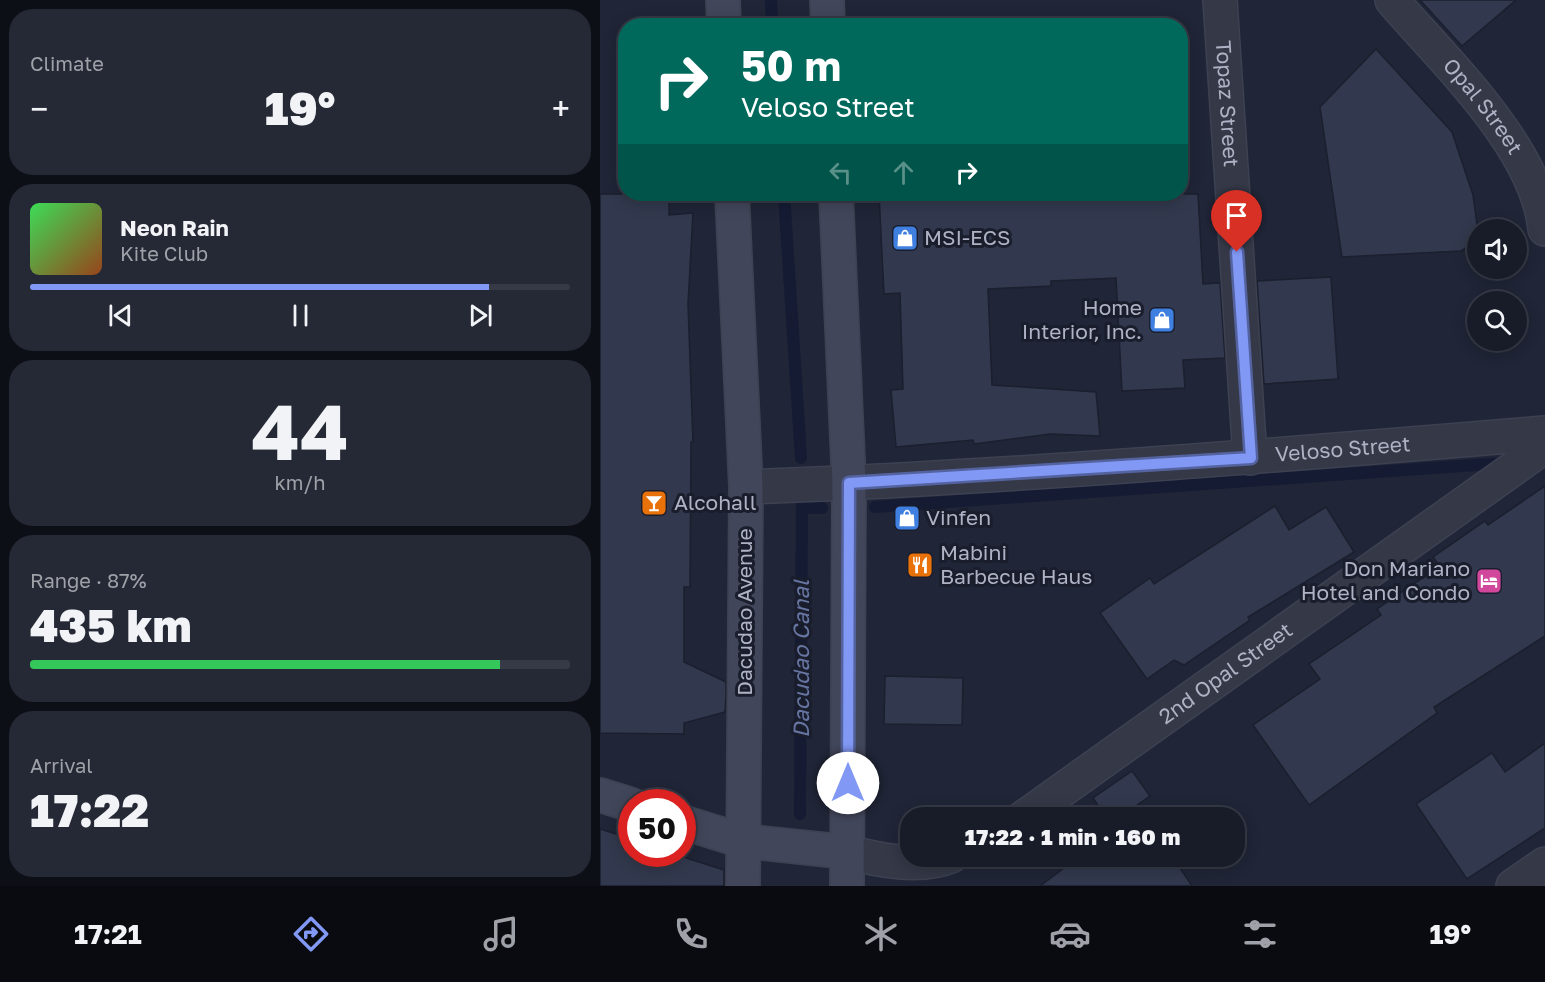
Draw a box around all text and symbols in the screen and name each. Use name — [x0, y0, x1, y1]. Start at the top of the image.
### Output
text: 50 m — [741, 40, 841, 90]
street label: Topaz Street — [1211, 40, 1245, 168]
icon: right — [642, 42, 720, 120]
text: Climate — [30, 51, 104, 75]
street label: Opal Street — [1438, 52, 1529, 159]
text: 19° — [265, 81, 335, 135]
text: − — [30, 89, 48, 128]
text: + — [552, 89, 570, 128]
text: Veloso Street — [741, 91, 915, 123]
icon: left — [824, 156, 857, 189]
icon: ahead — [887, 156, 920, 189]
icon: right — [950, 156, 983, 189]
pin — [1211, 190, 1262, 252]
icon: arrive — [1220, 199, 1253, 232]
text: Neon Rain — [120, 214, 229, 241]
map controls — [1467, 219, 1527, 351]
button: sound — [1467, 219, 1527, 279]
shop icon: MSI-ECS — [890, 223, 920, 253]
place label: MSI-ECS — [924, 224, 1011, 250]
text: Kite Club — [120, 241, 208, 265]
button: search — [1467, 291, 1527, 351]
place label: Home Interior, Inc. — [1022, 294, 1142, 344]
icon: previous — [104, 299, 137, 332]
icon: pause — [284, 299, 317, 332]
icon: next — [464, 299, 497, 332]
shop icon: Home Interior, Inc. — [1147, 305, 1177, 335]
text: 44 — [251, 384, 349, 477]
street label: Veloso Street — [1274, 430, 1411, 467]
text: km/h — [275, 470, 325, 494]
bar icon: Alcohall — [639, 488, 669, 518]
place label: Alcohall — [674, 489, 756, 515]
shop icon: Vinfen — [892, 503, 922, 533]
place label: Vinfen — [926, 504, 991, 530]
street label: Dacudao Avenue — [731, 528, 757, 696]
place label: Mabini Barbecue Haus — [940, 539, 1092, 589]
restaurant icon: Mabini Barbecue Haus — [905, 550, 935, 580]
place label: Don Mariano Hotel and Condo — [1301, 555, 1470, 605]
hotel icon: Don Mariano Hotel and Condo — [1474, 566, 1504, 596]
text: Range · 87% — [30, 568, 147, 592]
water label: Dacudao Canal — [787, 579, 814, 738]
text: 435 km — [30, 598, 192, 652]
street label: 2nd Opal Street — [1153, 616, 1297, 729]
position arrow — [816, 751, 880, 815]
text: Arrival — [30, 753, 93, 777]
text: 17:22 — [30, 783, 149, 837]
speed limit sign: 50 — [618, 789, 696, 867]
text: 17:22 · 1 min · 160 m — [965, 823, 1180, 850]
icon: directions — [290, 913, 332, 955]
icon: music — [480, 913, 522, 955]
icon: phone — [670, 913, 712, 955]
icon: climate — [860, 913, 902, 955]
icon: car — [1049, 913, 1091, 955]
icon: filters — [1239, 913, 1281, 955]
text: 17:21 — [74, 918, 142, 950]
text: 19° — [1429, 918, 1471, 950]

